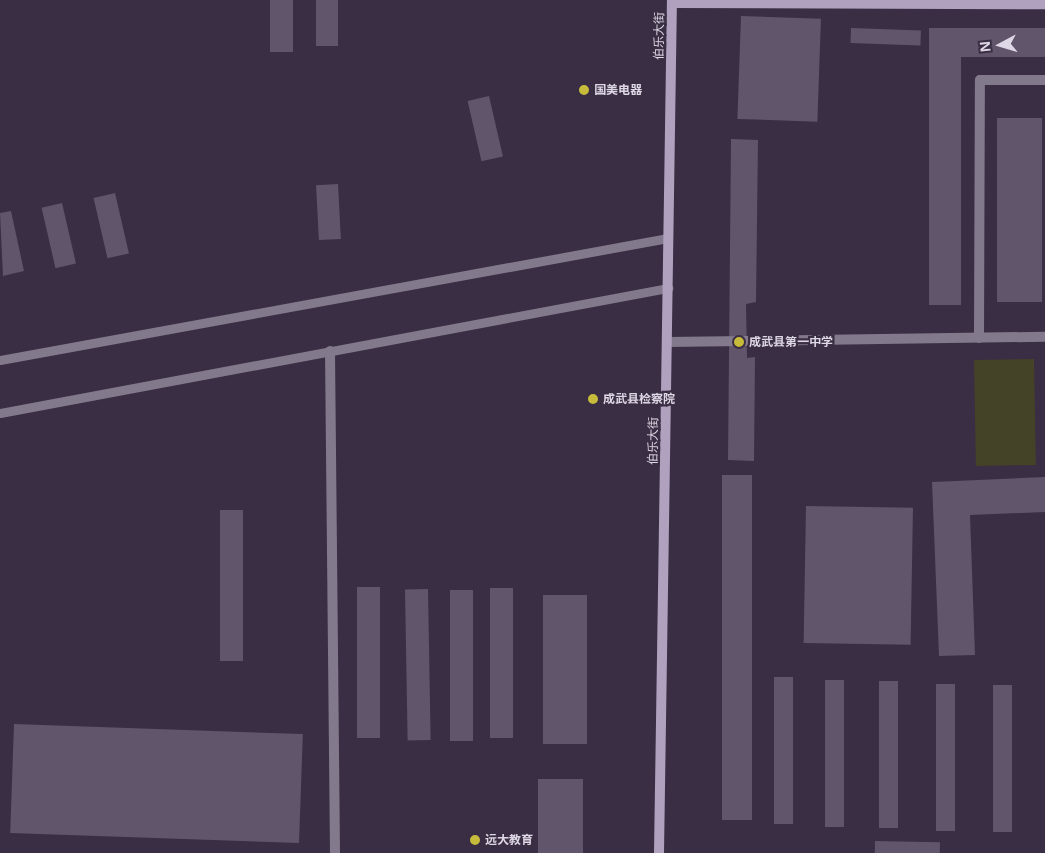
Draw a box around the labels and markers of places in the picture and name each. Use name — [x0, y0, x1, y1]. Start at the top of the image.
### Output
place label: 国美电器 — [594, 83, 642, 97]
marker: 国美电器 — [578, 84, 590, 96]
place label: 成武县第一中学 — [749, 335, 833, 349]
marker: 成武县第一中学 — [733, 336, 745, 348]
place label: 成武县检察院 — [603, 392, 675, 406]
marker: 成武县检察院 — [587, 393, 599, 405]
place label: 远大教育 — [485, 833, 533, 847]
marker: 远大教育 — [469, 834, 481, 846]

